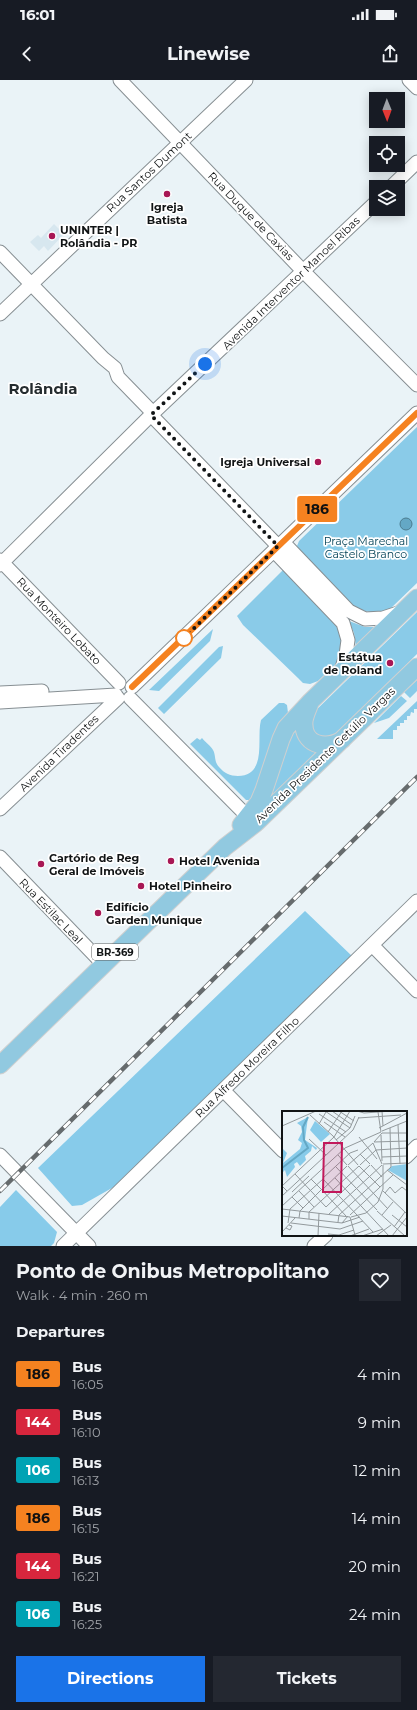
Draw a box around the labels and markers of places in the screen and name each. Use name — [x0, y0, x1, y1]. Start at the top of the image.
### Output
marker: Igreja Batista — [162, 189, 172, 199]
place label: Igreja Batista — [147, 200, 187, 227]
place label: UNINTER | Rolândia - PR — [60, 223, 137, 250]
marker: UNINTER | Rolândia - PR — [47, 231, 57, 241]
place label: Igreja Universal — [220, 455, 310, 469]
marker: Igreja Universal — [313, 457, 323, 467]
unlabelled marker — [175, 629, 193, 647]
place label: Estátua de Roland — [324, 650, 382, 677]
marker: Estátua de Roland — [385, 658, 395, 668]
place label: Cartório de Reg Geral de Imóveis — [49, 851, 145, 878]
place label: Hotel Avenida — [179, 854, 260, 868]
marker: Hotel Avenida — [166, 856, 176, 866]
marker: Cartório de Reg Geral de Imóveis — [36, 859, 46, 869]
place label: Hotel Pinheiro — [149, 879, 232, 893]
marker: Hotel Pinheiro — [136, 881, 146, 891]
place label: Edifício Garden Munique — [106, 900, 202, 927]
marker: Edifício Garden Munique — [93, 908, 103, 918]

